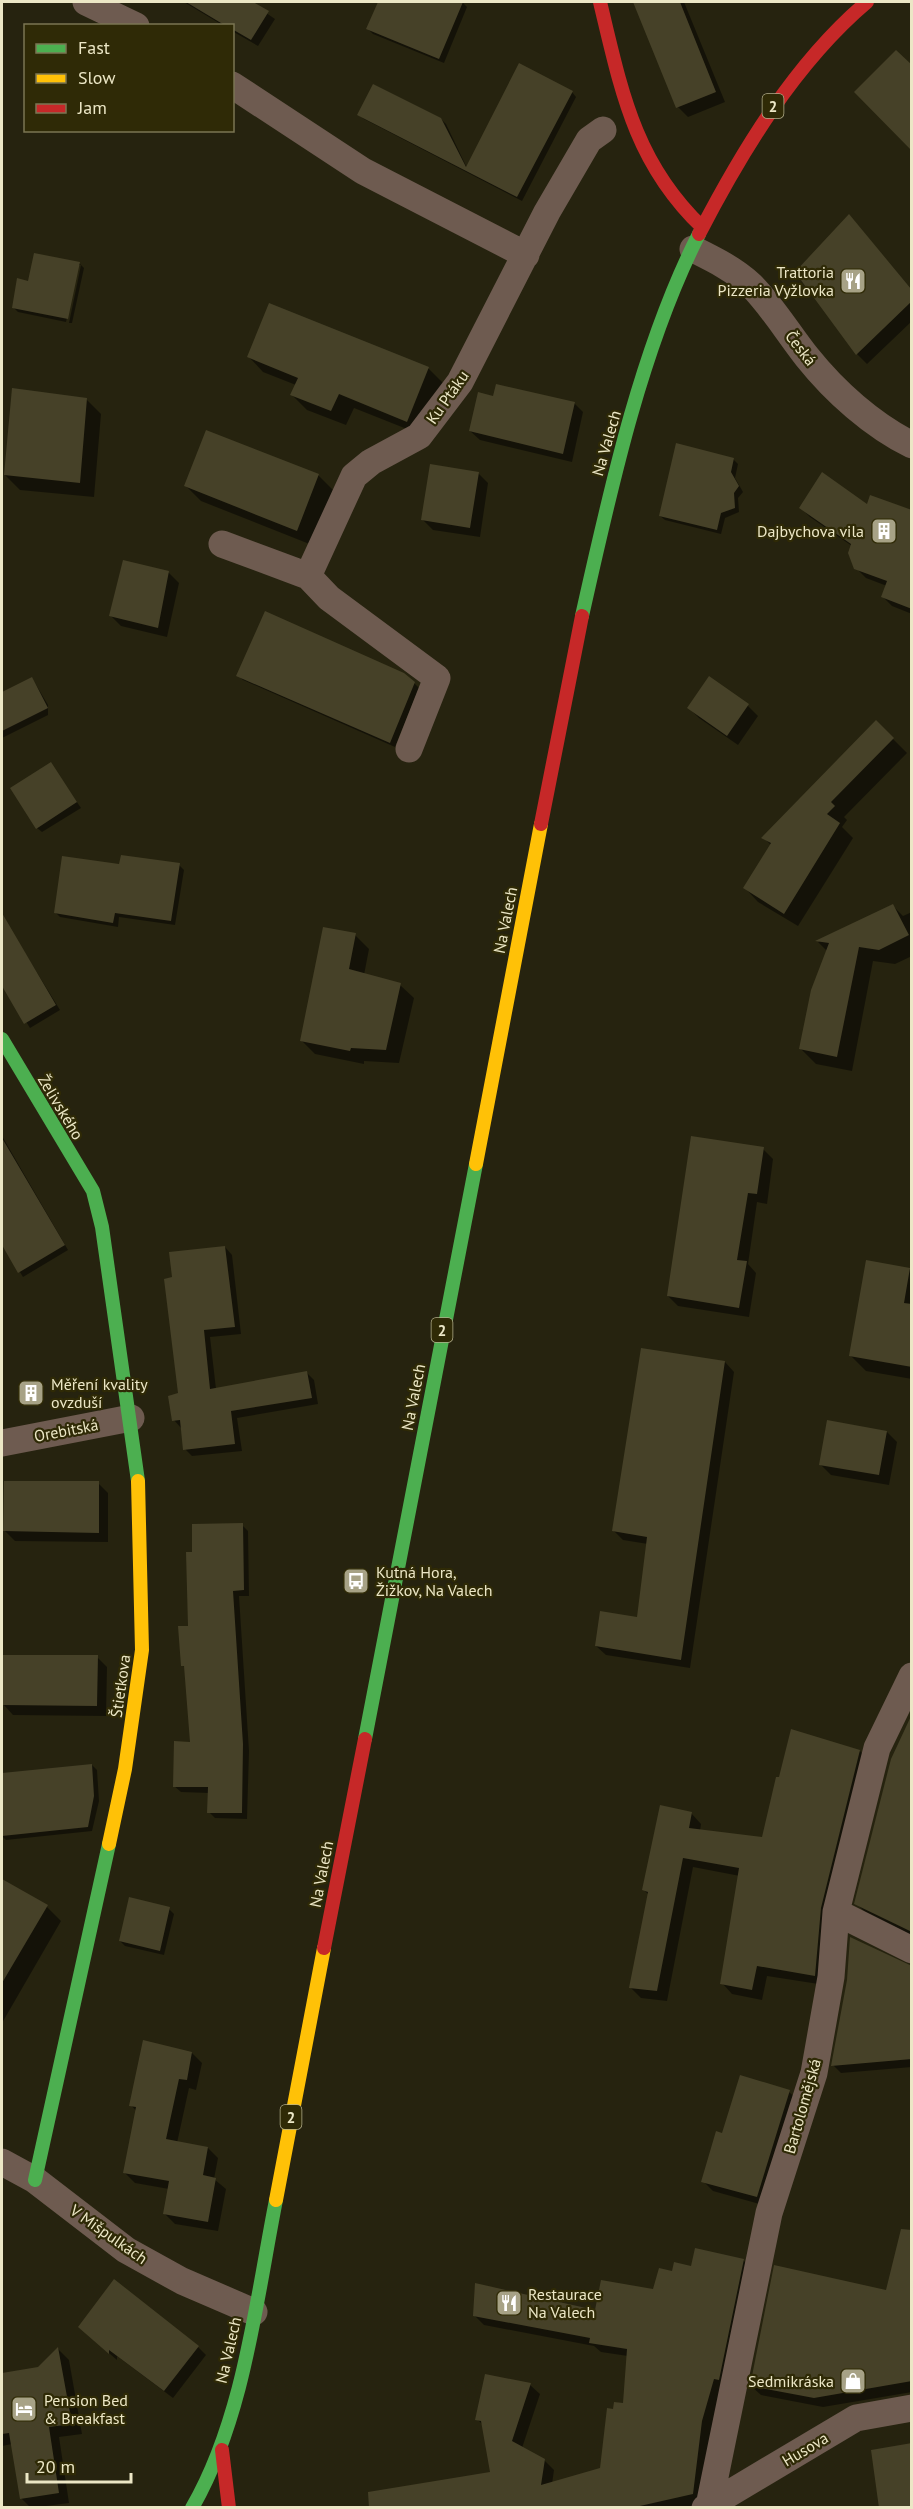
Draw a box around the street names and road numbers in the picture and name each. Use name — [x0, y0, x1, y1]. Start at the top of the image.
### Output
road number: 2 — [762, 94, 784, 118]
street label: Česká — [781, 326, 821, 370]
street label: Ku Ptáku — [421, 366, 473, 428]
street label: Na Valech — [587, 408, 625, 478]
street label: Na Valech — [489, 885, 521, 955]
street label: Želivského — [34, 1071, 88, 1143]
road number: 2 — [432, 1318, 452, 1342]
street label: Na Valech — [397, 1362, 429, 1432]
street label: Orebitská — [32, 1414, 100, 1446]
street label: Štietkova — [106, 1653, 134, 1719]
street label: Na Valech — [305, 1839, 337, 1909]
street label: Bartolomějská — [779, 2056, 825, 2156]
road number: 2 — [280, 2105, 302, 2129]
street label: V Mišpulkách — [66, 2199, 152, 2268]
street label: Na Valech — [211, 2315, 245, 2385]
street label: Husova — [778, 2428, 832, 2470]

